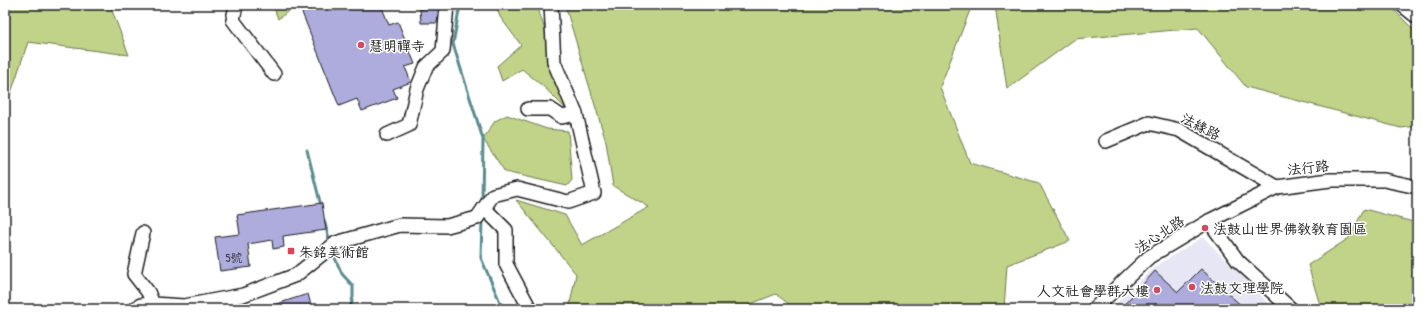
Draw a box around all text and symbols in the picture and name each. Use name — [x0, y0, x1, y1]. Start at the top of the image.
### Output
place label: 慧明禪寺 — [369, 36, 425, 55]
marker: 慧明禪寺 — [356, 40, 366, 50]
street label: 法緣路 — [1178, 108, 1224, 144]
street label: 法行路 — [1286, 155, 1330, 179]
street label: 法心北路 — [1130, 211, 1188, 257]
place label: 法鼓山世界佛教教育園區 — [1213, 219, 1367, 238]
marker: 法鼓山世界佛教教育園區 — [1200, 223, 1210, 233]
place label: 朱銘美術館 — [299, 242, 369, 261]
marker: 朱銘美術館 — [286, 246, 296, 256]
house number: 5號 — [225, 249, 243, 266]
place label: 法鼓文理學院 — [1200, 278, 1284, 297]
place label: 人文社會學群大樓 — [1037, 281, 1149, 300]
marker: 法鼓文理學院 — [1187, 282, 1197, 292]
marker: 人文社會學群大樓 — [1152, 285, 1162, 295]

